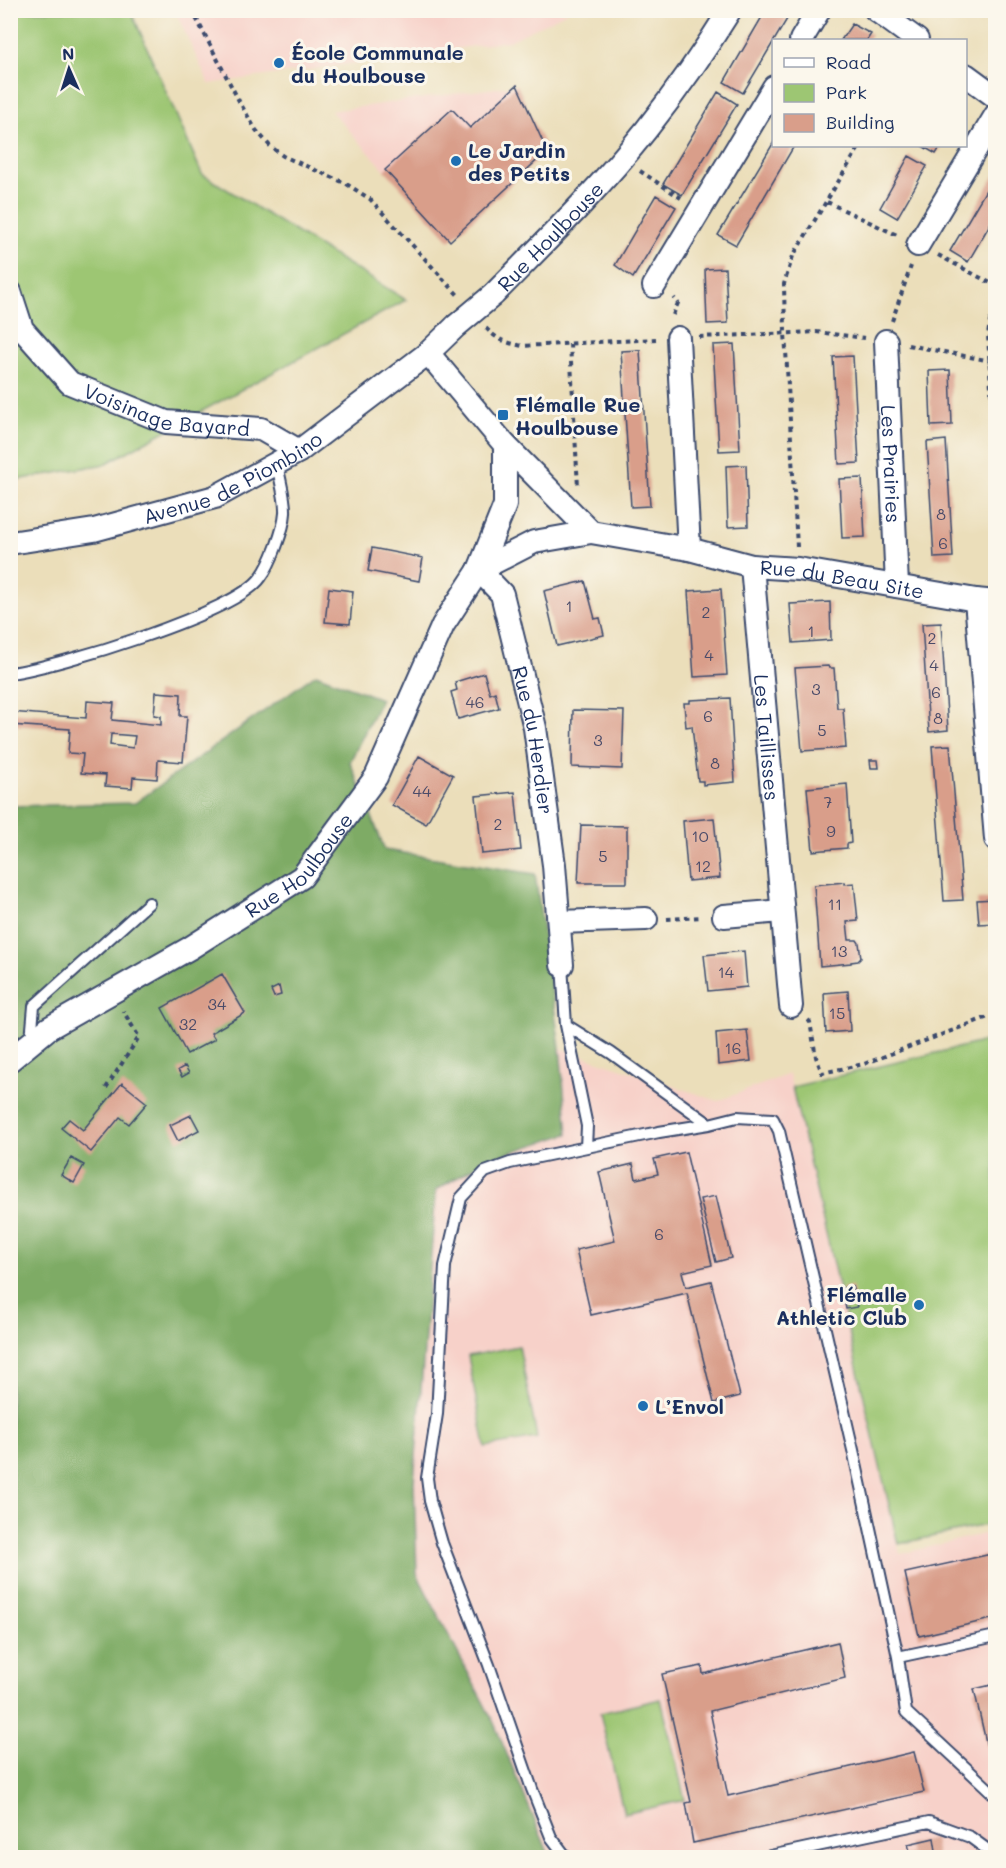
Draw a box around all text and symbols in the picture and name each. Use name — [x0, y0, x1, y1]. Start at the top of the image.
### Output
north arrow — [39, 39, 99, 99]
place label: École Communale du Houlbouse — [291, 39, 464, 88]
legend — [772, 39, 967, 147]
text: N — [62, 43, 75, 64]
text: Road — [826, 50, 871, 74]
marker: École Communale du Houlbouse — [272, 56, 286, 70]
text: Park — [826, 80, 867, 104]
text: Building — [826, 110, 894, 134]
place label: Le Jardin des Petits — [468, 137, 570, 186]
marker: Le Jardin des Petits — [449, 154, 463, 168]
street label: Rue Houlbouse — [491, 176, 609, 296]
street label: Voisinage Bayard — [80, 377, 251, 441]
place label: Flémalle Rue Houlbouse — [515, 391, 641, 440]
street label: Les Prairies — [876, 404, 907, 524]
marker: Flémalle Rue Houlbouse — [496, 408, 510, 422]
street label: Avenue de Piombino — [140, 425, 327, 529]
house number: 8 — [936, 503, 946, 524]
house number: 6 — [938, 532, 948, 553]
street label: Rue du Beau Site — [759, 554, 926, 604]
house number: 1 — [565, 595, 573, 616]
house number: 2 — [702, 601, 710, 622]
house number: 1 — [807, 620, 815, 641]
house number: 2 — [928, 627, 936, 648]
house number: 4 — [704, 644, 714, 665]
house number: 4 — [929, 654, 939, 675]
street label: Rue du Herdier — [507, 663, 560, 816]
street label: Les Taillisses — [749, 673, 786, 802]
house number: 3 — [811, 678, 821, 699]
house number: 6 — [931, 681, 941, 702]
house number: 46 — [465, 691, 485, 712]
house number: 6 — [703, 705, 713, 726]
house number: 8 — [933, 707, 943, 728]
house number: 5 — [817, 719, 827, 740]
house number: 3 — [593, 729, 603, 750]
house number: 8 — [710, 752, 720, 773]
house number: 44 — [413, 780, 432, 801]
house number: 7 — [824, 791, 833, 812]
street label: Rue Houlbouse — [240, 807, 358, 923]
house number: 2 — [494, 813, 502, 834]
house number: 9 — [826, 820, 836, 841]
house number: 10 — [691, 825, 709, 846]
house number: 5 — [598, 845, 608, 866]
house number: 12 — [695, 855, 711, 876]
house number: 11 — [828, 893, 842, 914]
house number: 13 — [831, 940, 847, 961]
house number: 14 — [718, 961, 735, 982]
house number: 34 — [208, 993, 227, 1014]
house number: 15 — [829, 1002, 845, 1023]
house number: 32 — [179, 1013, 197, 1034]
house number: 16 — [725, 1037, 741, 1058]
house number: 6 — [654, 1223, 664, 1244]
place label: Flémalle Athletic Club — [776, 1281, 907, 1330]
marker: Flémalle Athletic Club — [912, 1298, 926, 1312]
place label: L’Envol — [655, 1393, 724, 1419]
marker: L’Envol — [636, 1399, 650, 1413]

